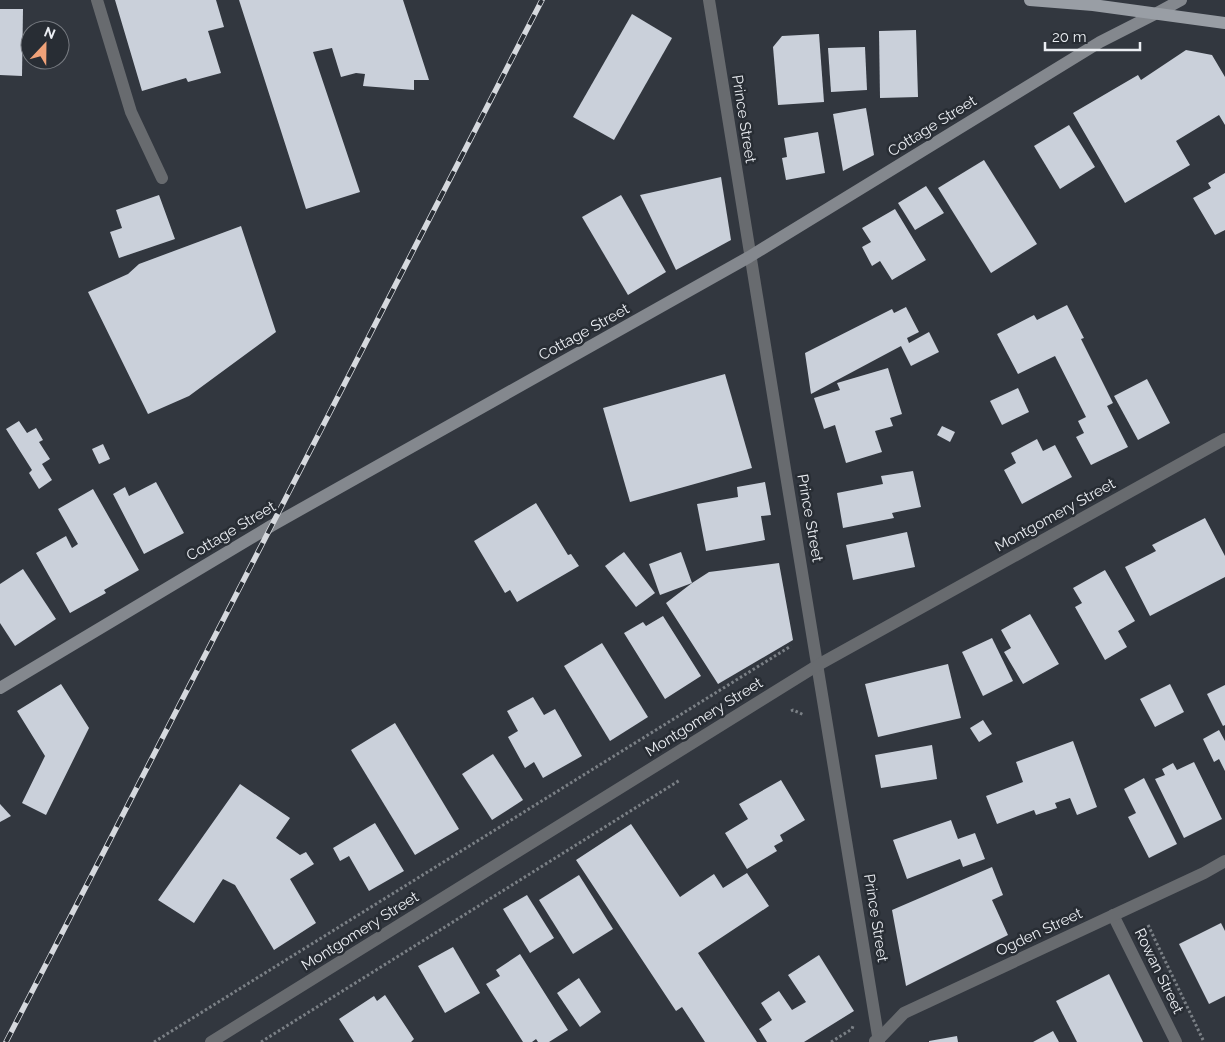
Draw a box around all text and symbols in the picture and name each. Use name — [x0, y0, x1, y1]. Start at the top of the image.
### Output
north arrow — [20, 20, 70, 70]
scale bar — [1045, 20, 1140, 52]
text: N — [42, 24, 58, 42]
text: 20 m — [1052, 28, 1087, 46]
street label: Prince Street — [728, 74, 760, 164]
street label: Cottage Street — [884, 92, 980, 160]
street label: Cottage Street — [536, 300, 632, 364]
street label: Prince Street — [793, 473, 827, 563]
street label: Montgomery Street — [992, 474, 1118, 556]
street label: Cottage Street — [183, 497, 279, 565]
street label: Montgomery Street — [642, 674, 766, 760]
street label: Prince Street — [860, 873, 892, 963]
street label: Montgomery Street — [298, 888, 422, 974]
street label: Ogden Street — [993, 904, 1085, 960]
street label: Rowan Street — [1131, 925, 1187, 1017]

